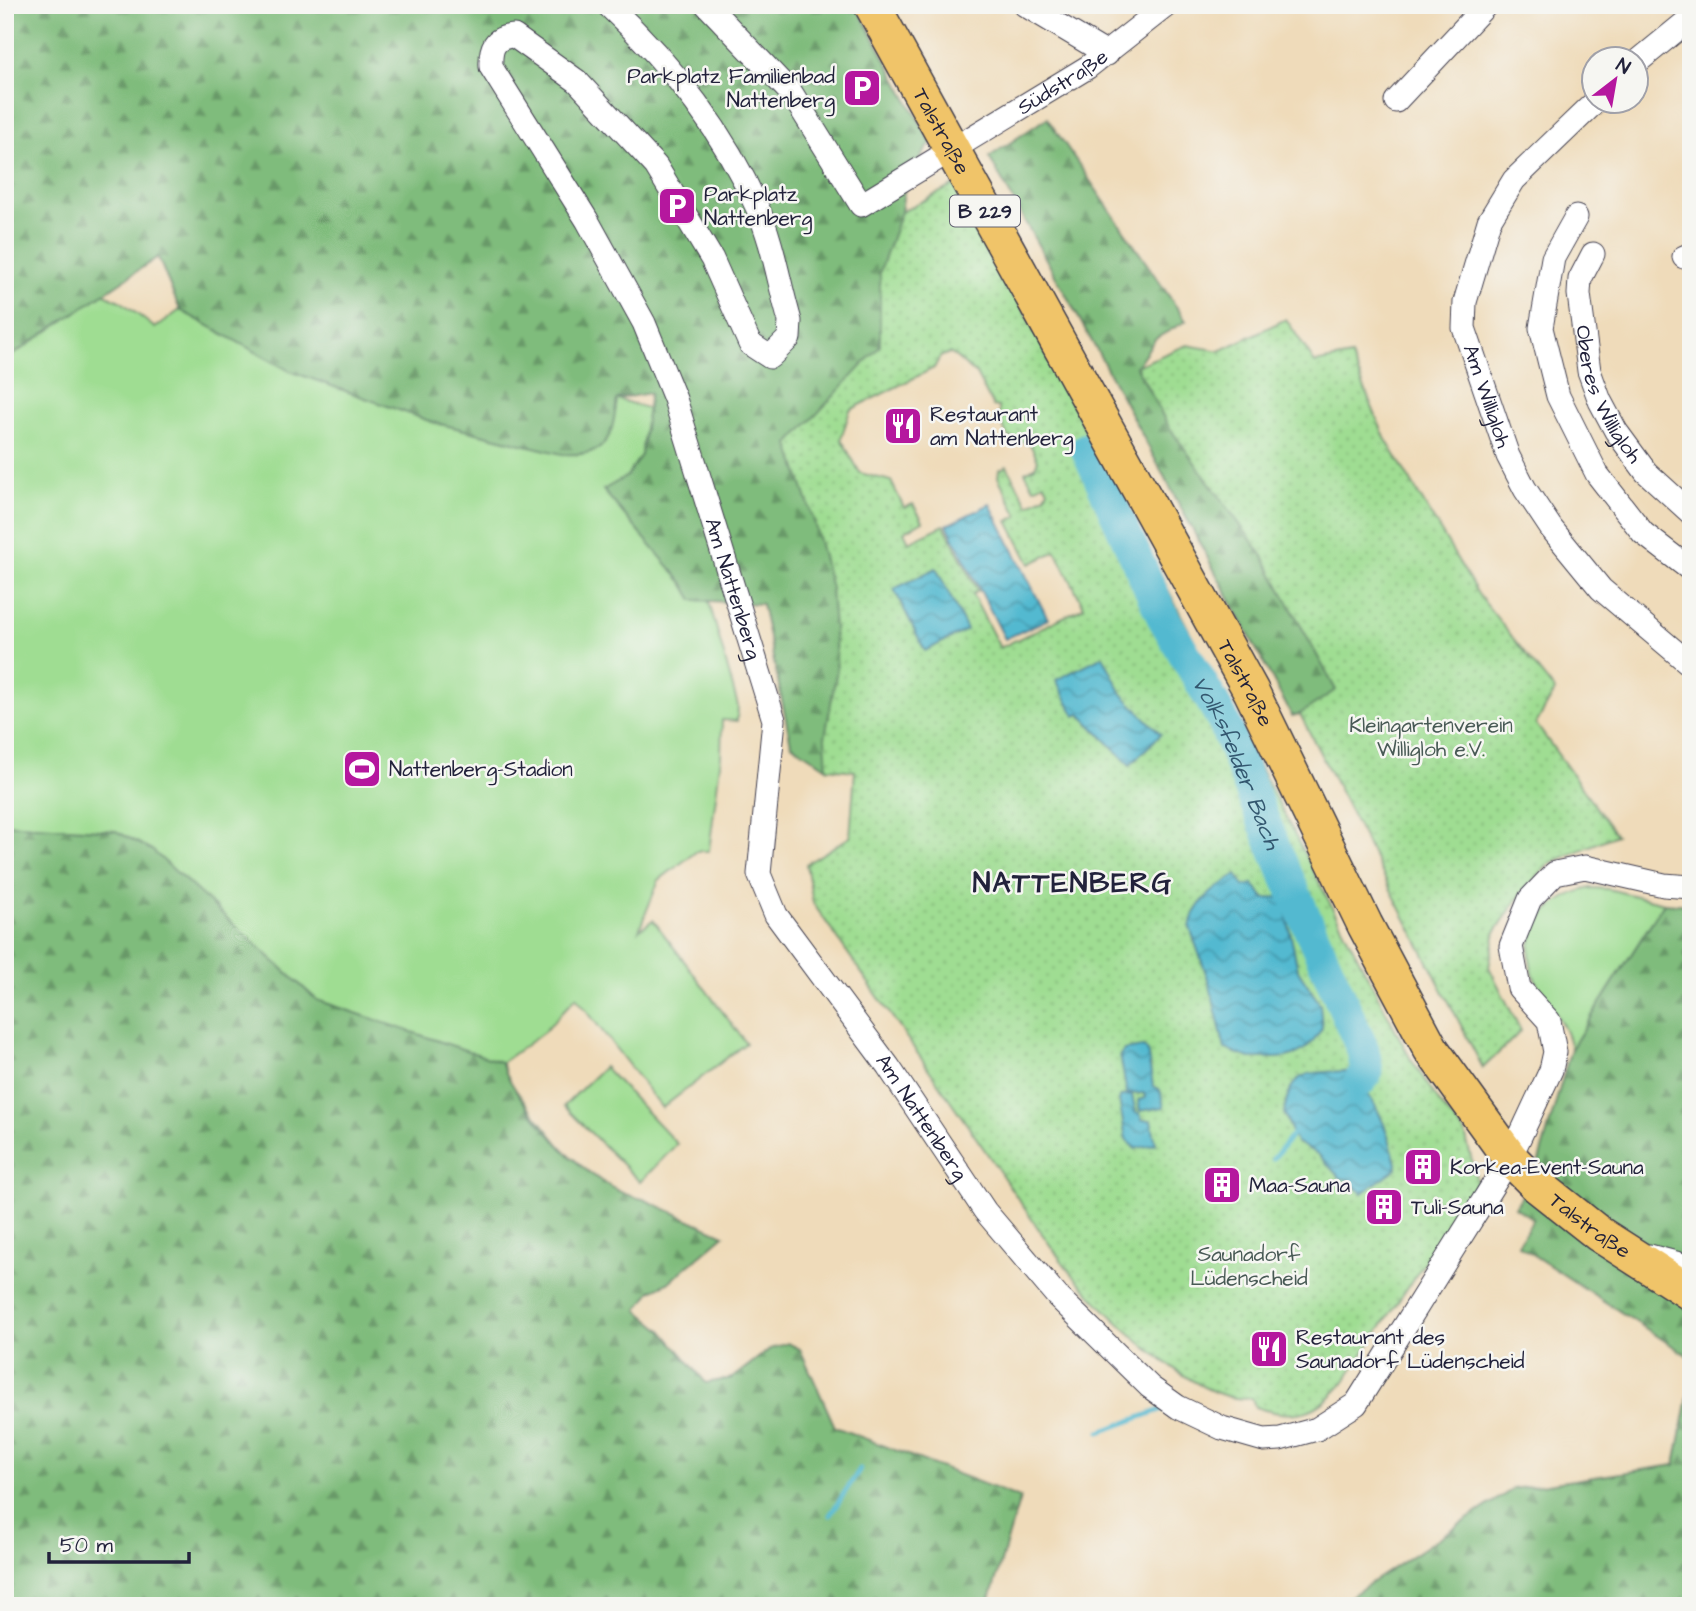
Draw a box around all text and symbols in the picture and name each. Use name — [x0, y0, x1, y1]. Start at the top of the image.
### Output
street label: Südstraße — [1012, 42, 1114, 122]
north arrow — [1580, 46, 1650, 116]
text: N — [1611, 52, 1635, 81]
place label: Parkplatz Familienbad Nattenberg — [627, 62, 835, 117]
parking icon: Parkplatz Familienbad Nattenberg — [841, 67, 883, 109]
street label: Talstraße — [906, 83, 977, 180]
place label: Parkplatz Nattenberg — [704, 180, 812, 235]
parking icon: Parkplatz Nattenberg — [656, 185, 698, 227]
road number: B 229 — [950, 196, 1020, 226]
street label: Oberes Willigloh — [1568, 324, 1649, 470]
street label: Am Willigloh — [1456, 341, 1518, 452]
place label: Restaurant am Nattenberg — [930, 400, 1074, 455]
restaurant icon: Restaurant am Nattenberg — [882, 405, 924, 447]
street label: Am Nattenberg — [697, 514, 768, 664]
street label: Talstraße — [1210, 634, 1280, 731]
water label: Volksfelder Bach — [1184, 670, 1289, 856]
park label: Kleingartenverein Willigloh e.V. — [1349, 711, 1513, 766]
sports icon: Nattenberg-Stadion — [341, 748, 383, 790]
place label: Nattenberg-Stadion — [389, 755, 573, 786]
district label: NATTENBERG — [973, 864, 1173, 903]
street label: Am Nattenberg — [869, 1048, 975, 1187]
building icon: Korkea-Event-Sauna — [1402, 1146, 1444, 1188]
place label: Korkea-Event-Sauna — [1450, 1153, 1644, 1182]
building icon: Maa-Sauna — [1201, 1164, 1243, 1206]
place label: Maa-Sauna — [1249, 1171, 1351, 1200]
building icon: Tuli-Sauna — [1363, 1186, 1405, 1228]
street label: Talstraße — [1543, 1186, 1636, 1266]
place label: Tuli-Sauna — [1411, 1193, 1504, 1222]
park label: Saunadorf Lüdenscheid — [1190, 1240, 1308, 1293]
place label: Restaurant des Saunadorf Lüdenscheid — [1296, 1323, 1525, 1376]
restaurant icon: Restaurant des Saunadorf Lüdenscheid — [1248, 1328, 1290, 1370]
scale bar — [49, 1520, 189, 1564]
text: 50 m — [60, 1531, 114, 1560]

